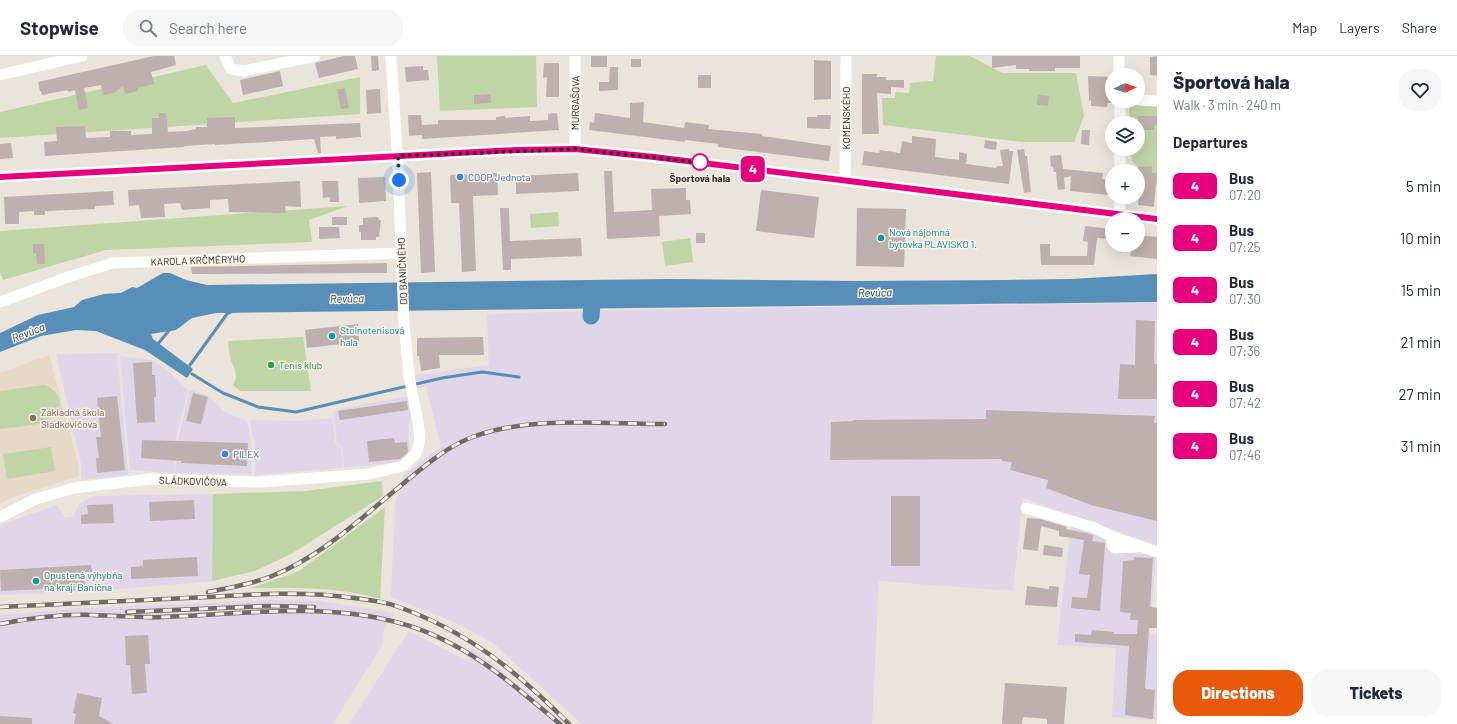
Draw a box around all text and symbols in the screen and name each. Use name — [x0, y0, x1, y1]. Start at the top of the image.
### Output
search box — [123, 10, 403, 46]
text: Stopwise — [20, 16, 99, 39]
icon: search — [137, 17, 159, 39]
text: Search here — [169, 19, 247, 37]
text: Map — [1292, 19, 1317, 36]
text: Layers — [1339, 19, 1380, 36]
text: Share — [1402, 19, 1437, 36]
north arrow — [1105, 68, 1145, 108]
map controls — [1105, 68, 1145, 252]
button: heart — [1399, 69, 1441, 111]
text: Športová hala — [1173, 70, 1290, 93]
street label: MURGAŠOVA — [569, 76, 581, 130]
street label: KOMENSKÉHO — [840, 87, 852, 149]
text: Walk · 3 min · 240 m — [1173, 97, 1281, 113]
button: layers — [1105, 116, 1145, 156]
text: Departures — [1173, 133, 1248, 151]
marker: Športová hala — [691, 153, 709, 171]
line badge: 4 — [740, 156, 766, 182]
text: 4 — [749, 160, 757, 177]
button: + — [1105, 164, 1145, 204]
text: Bus — [1229, 169, 1254, 187]
your location — [389, 170, 409, 190]
place label: COOP Jednota — [468, 171, 530, 183]
marker: COOP Jednota — [455, 172, 465, 182]
place label: Športová hala — [670, 172, 730, 184]
text: 4 — [1191, 177, 1199, 194]
text: 5 min — [1406, 177, 1441, 195]
text: 07:20 — [1229, 187, 1261, 203]
button: − — [1105, 212, 1145, 252]
text: Bus — [1229, 221, 1254, 239]
place label: Nová nájomná bytovka PLAVISKO 1. — [889, 226, 977, 250]
text: 4 — [1191, 229, 1199, 246]
text: 10 min — [1400, 229, 1441, 247]
marker: Nová nájomná bytovka PLAVISKO 1. — [876, 233, 886, 243]
street label: DO BANIČNÉHO — [395, 237, 409, 305]
text: 07:25 — [1229, 239, 1261, 255]
street label: KAROLA KRČMÉRYHO — [150, 252, 246, 268]
text: Bus — [1229, 273, 1254, 291]
text: 4 — [1191, 281, 1199, 298]
text: 15 min — [1401, 281, 1441, 299]
water label: Revúca — [858, 285, 892, 299]
water label: Revúca — [330, 291, 364, 305]
text: 07:30 — [1229, 291, 1261, 307]
water label: Revúca — [10, 319, 46, 344]
place label: Stolnotenisová hala — [340, 324, 404, 348]
text: Bus — [1229, 325, 1254, 343]
marker: Stolnotenisová hala — [327, 331, 337, 341]
text: 4 — [1191, 333, 1199, 350]
text: 21 min — [1401, 333, 1441, 351]
text: 07:36 — [1229, 343, 1260, 359]
place label: Tenis klub — [279, 359, 322, 371]
marker: Tenis klub — [266, 360, 276, 370]
text: Bus — [1229, 377, 1254, 395]
text: 4 — [1191, 385, 1199, 402]
text: 27 min — [1399, 385, 1441, 403]
text: 07:42 — [1229, 395, 1261, 411]
place label: Základná škola Sládkovičova — [41, 406, 104, 430]
marker: Základná škola Sládkovičova — [28, 413, 38, 423]
text: Bus — [1229, 429, 1254, 447]
text: 4 — [1191, 437, 1199, 454]
text: 31 min — [1401, 437, 1441, 455]
text: 07:46 — [1229, 447, 1261, 463]
place label: PILEX — [233, 448, 259, 460]
marker: PILEX — [220, 449, 230, 459]
street label: SLÁDKOVIČOVA — [159, 474, 227, 488]
place label: Opustená výhybňa na kraji Banična — [44, 569, 122, 593]
marker: Opustená výhybňa na kraji Banična — [31, 576, 41, 586]
button: Directions — [1173, 670, 1303, 716]
button: Tickets — [1311, 670, 1441, 716]

